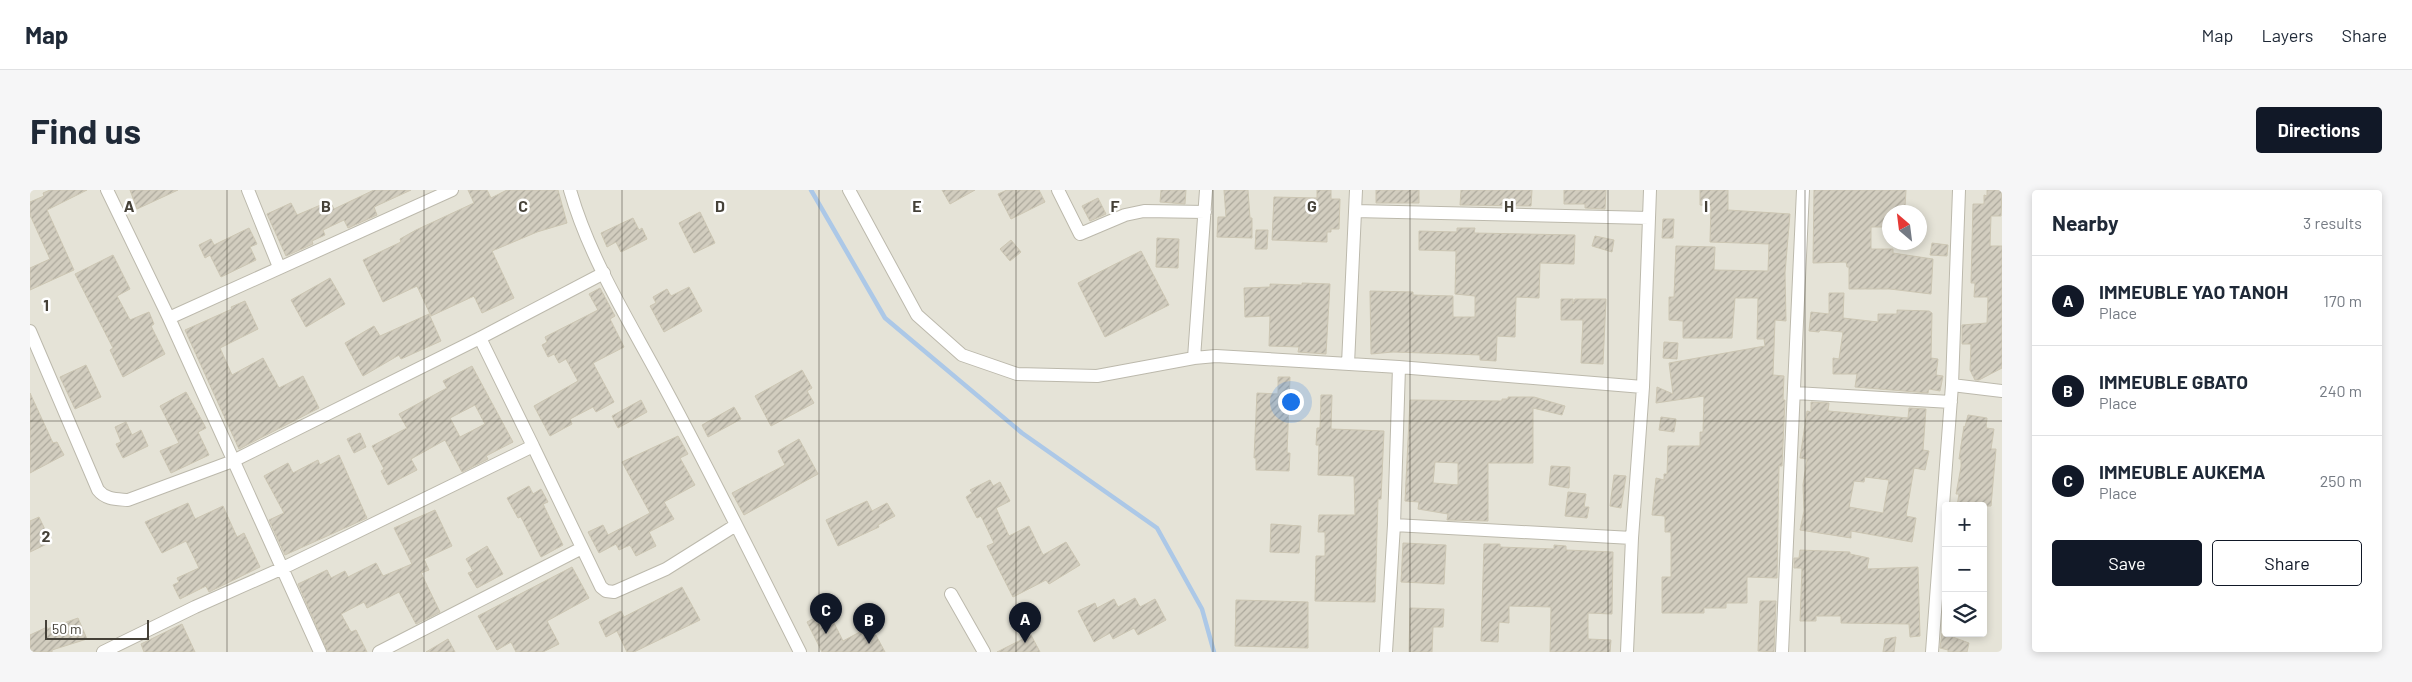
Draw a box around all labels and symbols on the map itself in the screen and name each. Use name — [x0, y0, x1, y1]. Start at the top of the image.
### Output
text: A — [124, 196, 135, 215]
text: B — [321, 196, 331, 215]
text: C — [518, 196, 528, 215]
text: D — [715, 196, 725, 215]
text: E — [912, 196, 922, 215]
text: F — [1111, 196, 1120, 215]
text: G — [1307, 196, 1317, 215]
text: H — [1504, 196, 1514, 215]
text: I — [1704, 196, 1708, 215]
north arrow — [1882, 205, 1927, 250]
text: 1 — [43, 295, 49, 314]
your location — [1278, 389, 1304, 415]
text: 2 — [42, 526, 51, 545]
pin: C — [810, 593, 842, 634]
pin: A — [1009, 602, 1041, 643]
pin: B — [853, 603, 885, 644]
scale bar — [45, 617, 149, 640]

